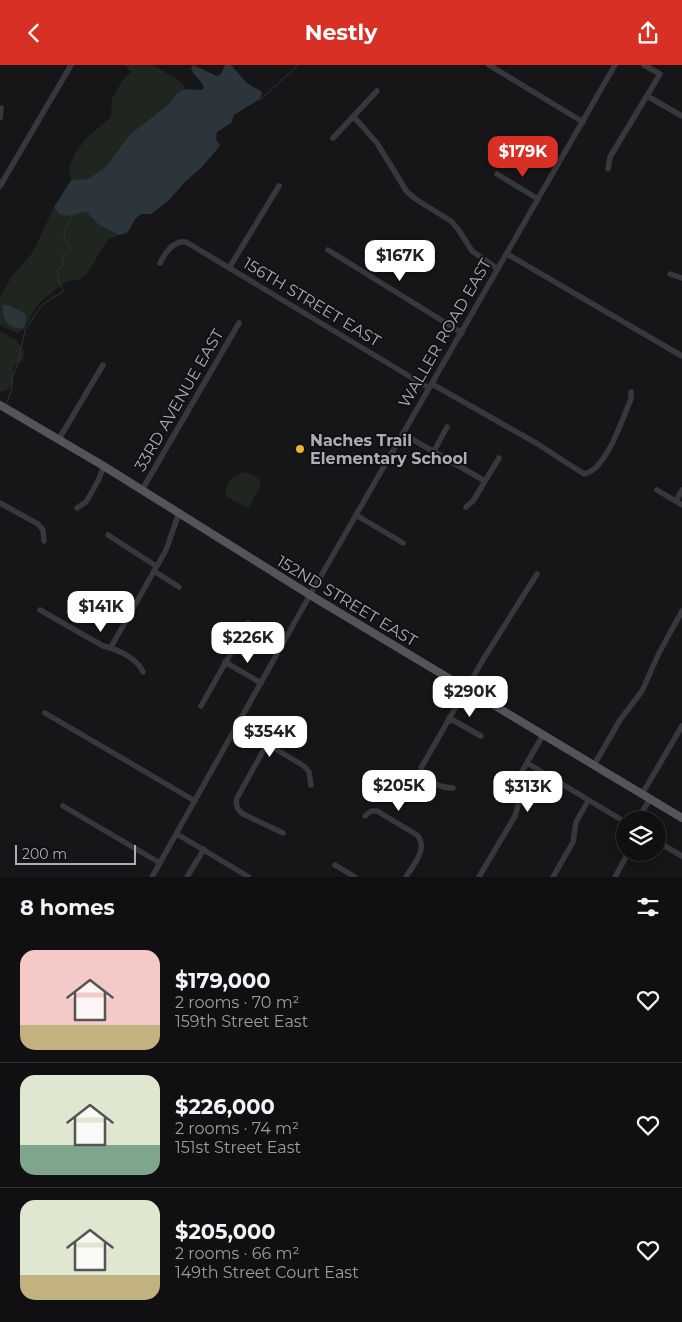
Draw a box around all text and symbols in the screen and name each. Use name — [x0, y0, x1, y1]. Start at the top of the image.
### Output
icon: back — [20, 19, 48, 47]
text: Nestly — [305, 19, 377, 46]
icon: share — [634, 19, 662, 47]
pin: $179K — [488, 135, 558, 178]
text: $179K — [499, 142, 547, 161]
pin: $167K — [365, 239, 435, 282]
text: $167K — [376, 246, 424, 265]
street label: 156TH STREET EAST — [240, 253, 385, 351]
street label: WALLER ROAD EAST — [395, 254, 496, 411]
street label: 33RD AVENUE EAST — [130, 325, 228, 475]
place label: Naches Trail Elementary School — [310, 431, 468, 468]
marker: Naches Trail Elementary School — [294, 443, 306, 455]
street label: 152ND STREET EAST — [273, 552, 421, 651]
pin: $141K — [66, 591, 136, 633]
text: $141K — [78, 597, 124, 616]
pin: $226K — [213, 621, 283, 664]
text: $226K — [222, 628, 274, 647]
pin: $290K — [435, 675, 505, 718]
text: $290K — [444, 682, 496, 701]
pin: $354K — [235, 715, 305, 758]
text: $354K — [244, 722, 296, 741]
pin: $205K — [364, 769, 434, 812]
pin: $313K — [493, 771, 563, 813]
text: $205K — [373, 776, 425, 795]
text: $313K — [504, 777, 552, 796]
map controls — [616, 811, 666, 861]
button: layers — [616, 811, 666, 861]
scale bar — [15, 842, 136, 865]
text: 200 m — [22, 845, 67, 863]
icon: filters — [634, 893, 662, 921]
text: 8 homes — [20, 895, 115, 920]
text: $179,000 — [175, 968, 271, 993]
icon: home — [60, 970, 120, 1030]
icon: heart — [634, 986, 662, 1014]
text: 2 rooms · 70 m² — [175, 993, 300, 1012]
text: 159th Street East — [175, 1012, 308, 1031]
text: $226,000 — [175, 1094, 275, 1119]
icon: home — [60, 1095, 120, 1155]
icon: heart — [634, 1111, 662, 1139]
text: 2 rooms · 74 m² — [175, 1119, 299, 1138]
text: 151st Street East — [175, 1138, 301, 1157]
text: $205,000 — [175, 1219, 276, 1244]
icon: home — [60, 1220, 120, 1280]
icon: heart — [634, 1236, 662, 1264]
text: 2 rooms · 66 m² — [175, 1244, 299, 1263]
text: 149th Street Court East — [175, 1263, 359, 1282]

